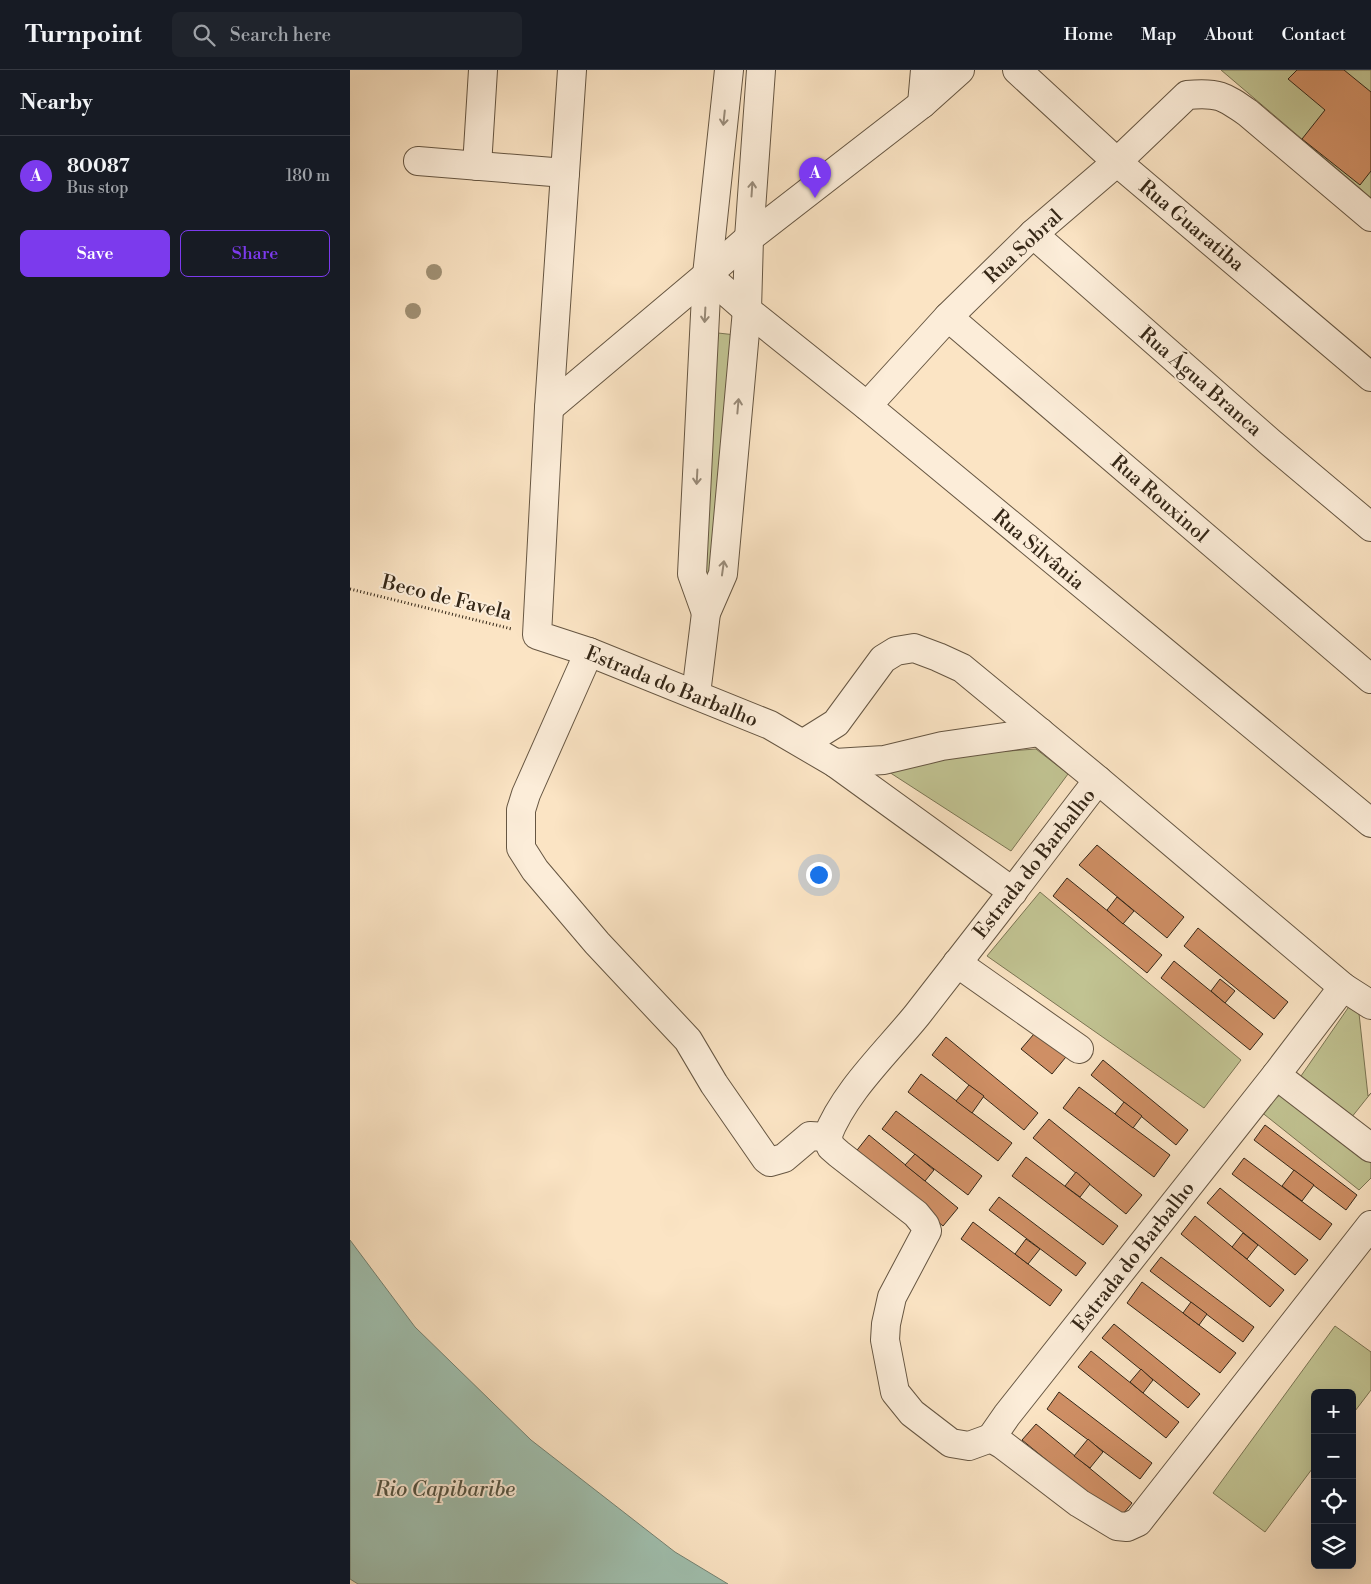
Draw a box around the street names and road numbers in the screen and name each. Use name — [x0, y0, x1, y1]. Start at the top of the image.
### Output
street label: Rua Guaratiba — [1133, 175, 1249, 278]
street label: Rua Sobral — [980, 204, 1069, 290]
street label: Rua Água Branca — [1133, 321, 1268, 443]
street label: Rua Rouxinol — [1105, 450, 1213, 548]
street label: Rua Silvânia — [987, 504, 1090, 596]
street label: Beco de Favela — [378, 570, 515, 627]
street label: Estrada do Barbalho — [581, 641, 761, 733]
street label: Estrada do Barbalho — [969, 784, 1102, 944]
street label: Estrada do Barbalho — [1068, 1177, 1201, 1337]

